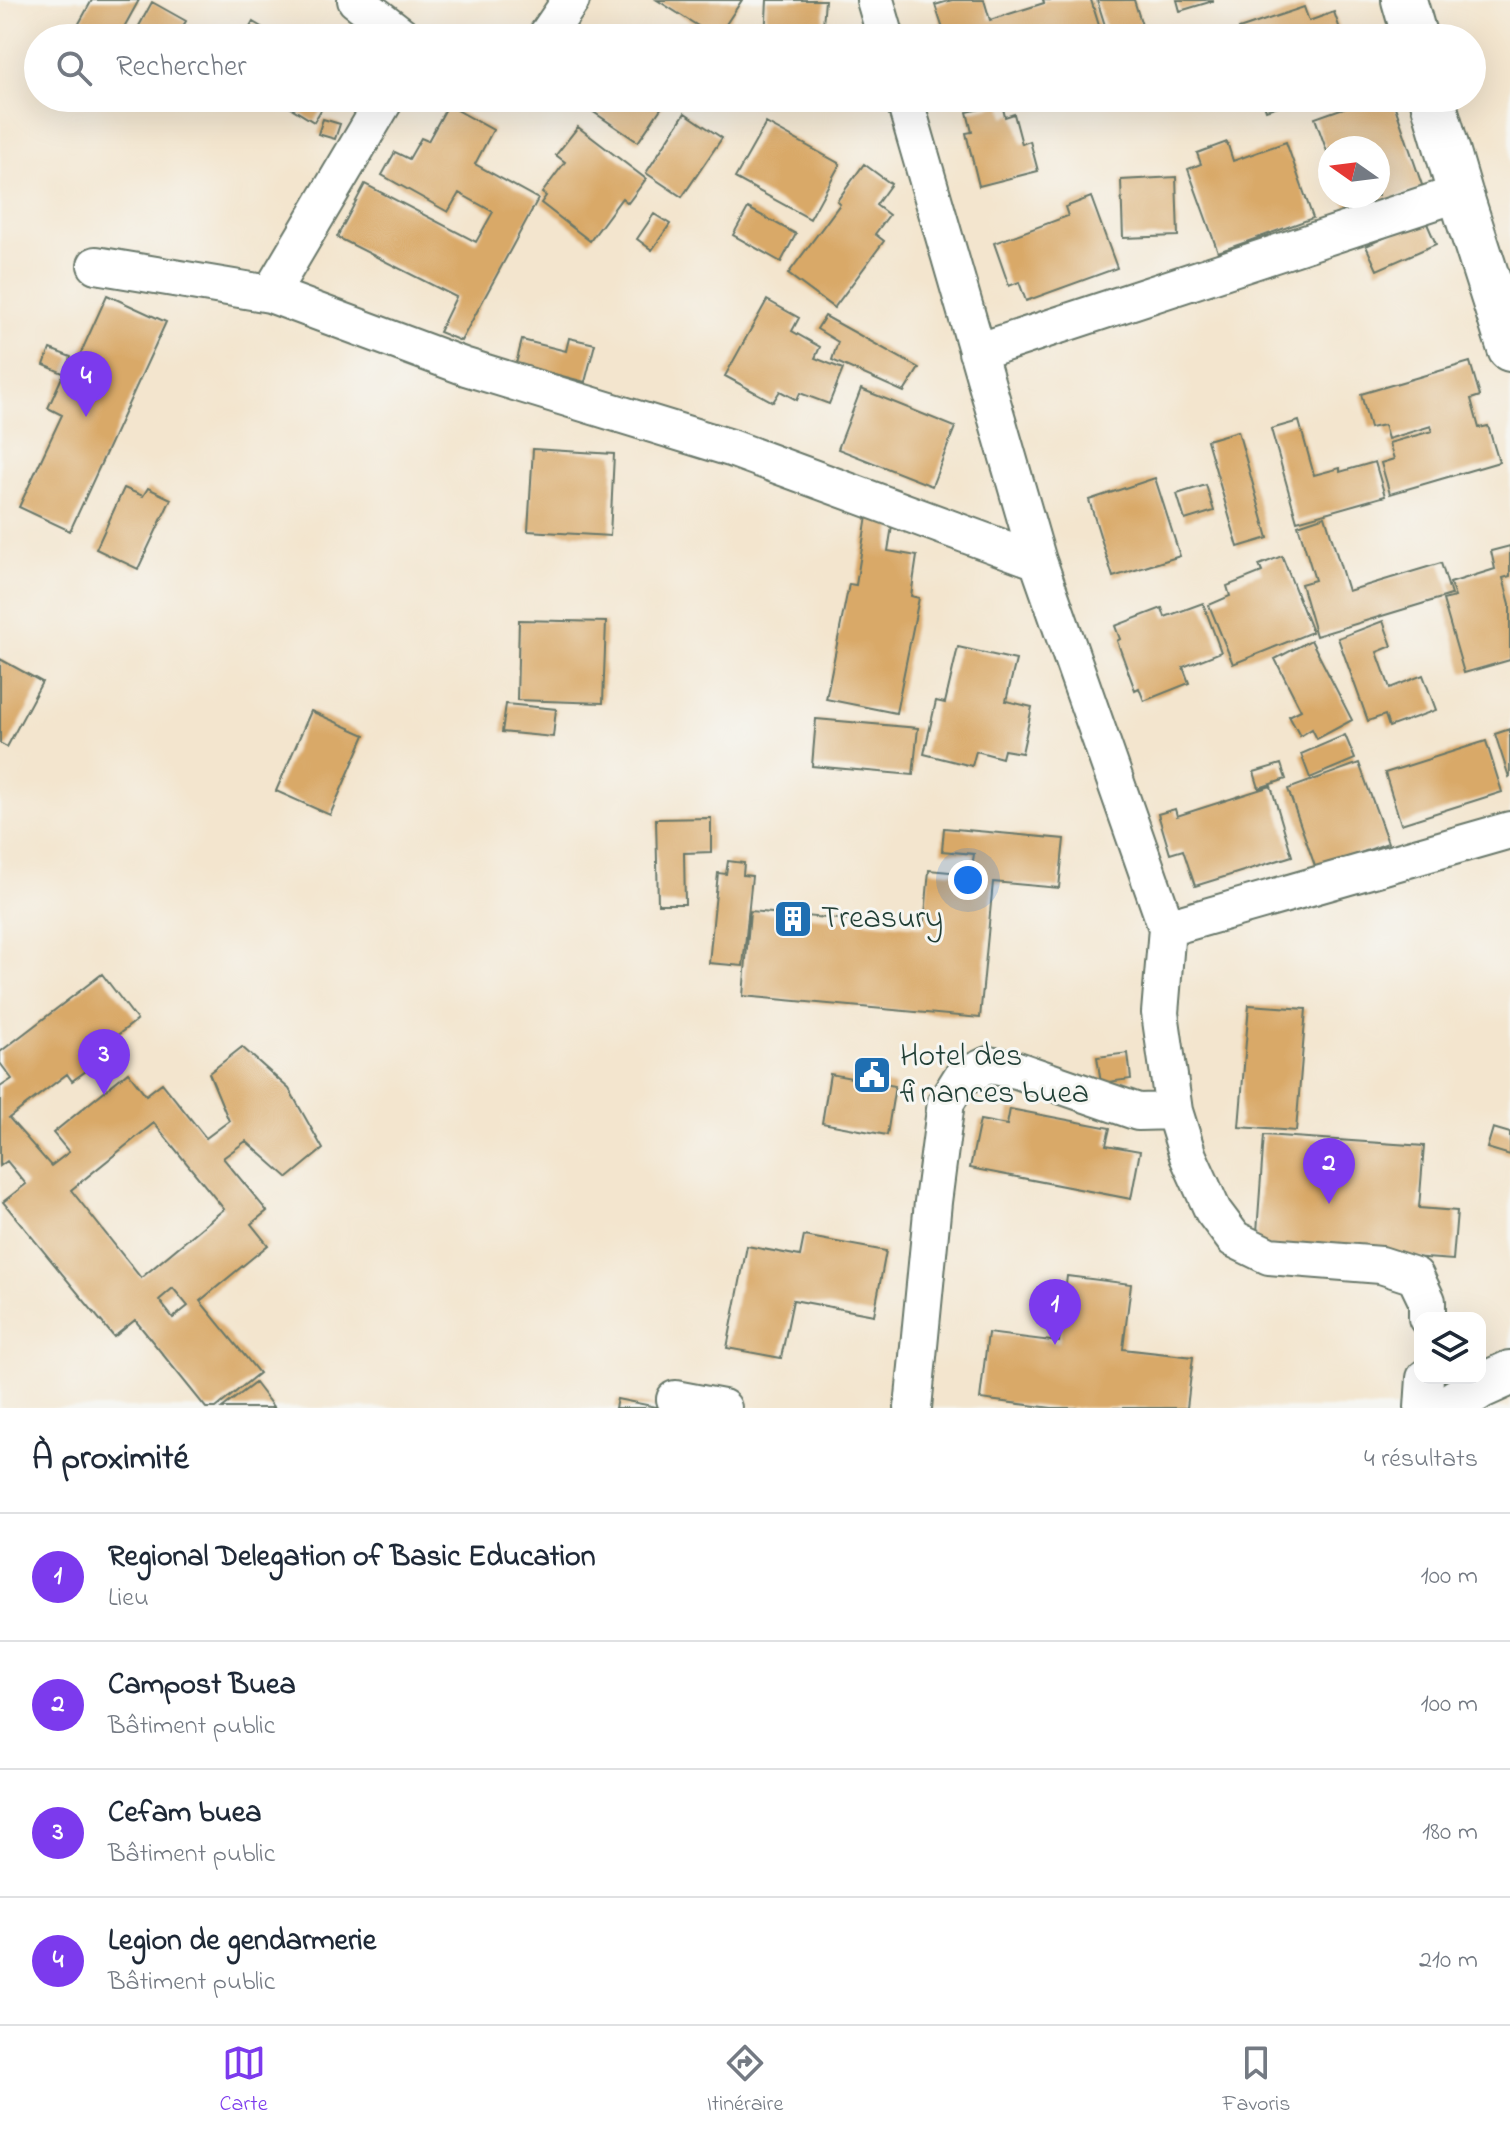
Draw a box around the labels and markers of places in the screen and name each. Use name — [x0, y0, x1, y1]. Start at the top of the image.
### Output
pin: 4 — [60, 351, 112, 417]
place label: Treasury — [821, 896, 943, 943]
building icon: Treasury — [772, 898, 814, 940]
pin: 3 — [78, 1029, 130, 1095]
place label: Hotel des finances buea — [900, 1034, 1089, 1118]
public building icon: Hotel des finances buea — [851, 1054, 893, 1096]
pin: 2 — [1303, 1138, 1355, 1204]
pin: 1 — [1029, 1279, 1081, 1345]

